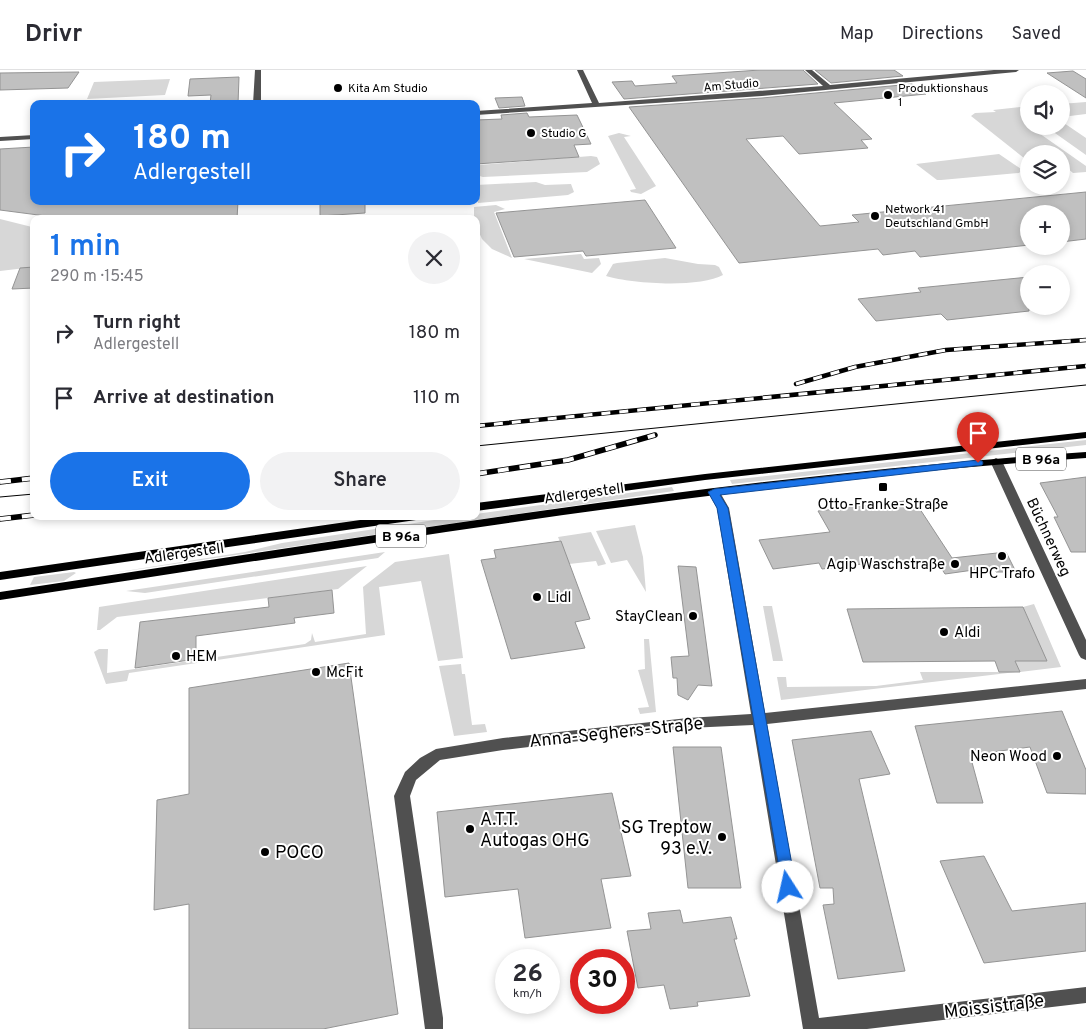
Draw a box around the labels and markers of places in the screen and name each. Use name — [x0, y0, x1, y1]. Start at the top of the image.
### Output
place label: Kita Am Studio — [348, 81, 428, 97]
place label: Produktionshaus 1 — [898, 81, 988, 111]
marker: Kita Am Studio — [332, 82, 344, 94]
marker: Produktionshaus 1 — [882, 89, 894, 101]
place label: Studio G — [541, 126, 587, 142]
marker: Studio G — [525, 127, 537, 139]
place label: Network 41 Deutschland GmbH — [885, 202, 989, 232]
marker: Network 41 Deutschland GmbH — [869, 210, 881, 222]
pin — [957, 412, 999, 463]
marker: Otto-Franke-Straße — [877, 481, 889, 493]
place label: Otto-Franke-Straße — [818, 496, 948, 515]
marker: HPC Trafo — [996, 550, 1008, 562]
place label: Agip Waschstraße — [826, 556, 945, 575]
marker: Agip Waschstraße — [949, 558, 961, 570]
place label: HPC Trafo — [969, 565, 1035, 584]
place label: Lidl — [547, 589, 572, 608]
marker: Lidl — [531, 591, 543, 603]
place label: StayClean — [615, 608, 683, 627]
marker: StayClean — [687, 610, 699, 622]
place label: Aldi — [954, 624, 980, 643]
marker: Aldi — [938, 626, 950, 638]
place label: HEM — [186, 648, 217, 667]
marker: HEM — [170, 650, 182, 662]
place label: McFit — [326, 664, 364, 683]
marker: McFit — [310, 666, 322, 678]
place label: Neon Wood — [970, 748, 1047, 767]
marker: Neon Wood — [1051, 750, 1063, 762]
place label: A.T.T. Autogas OHG — [480, 809, 590, 853]
place label: SG Treptow 93 e.V. — [621, 817, 712, 861]
marker: A.T.T. Autogas OHG — [464, 823, 476, 835]
marker: SG Treptow 93 e.V. — [716, 831, 728, 843]
place label: POCO — [275, 842, 324, 865]
marker: POCO — [259, 846, 271, 858]

